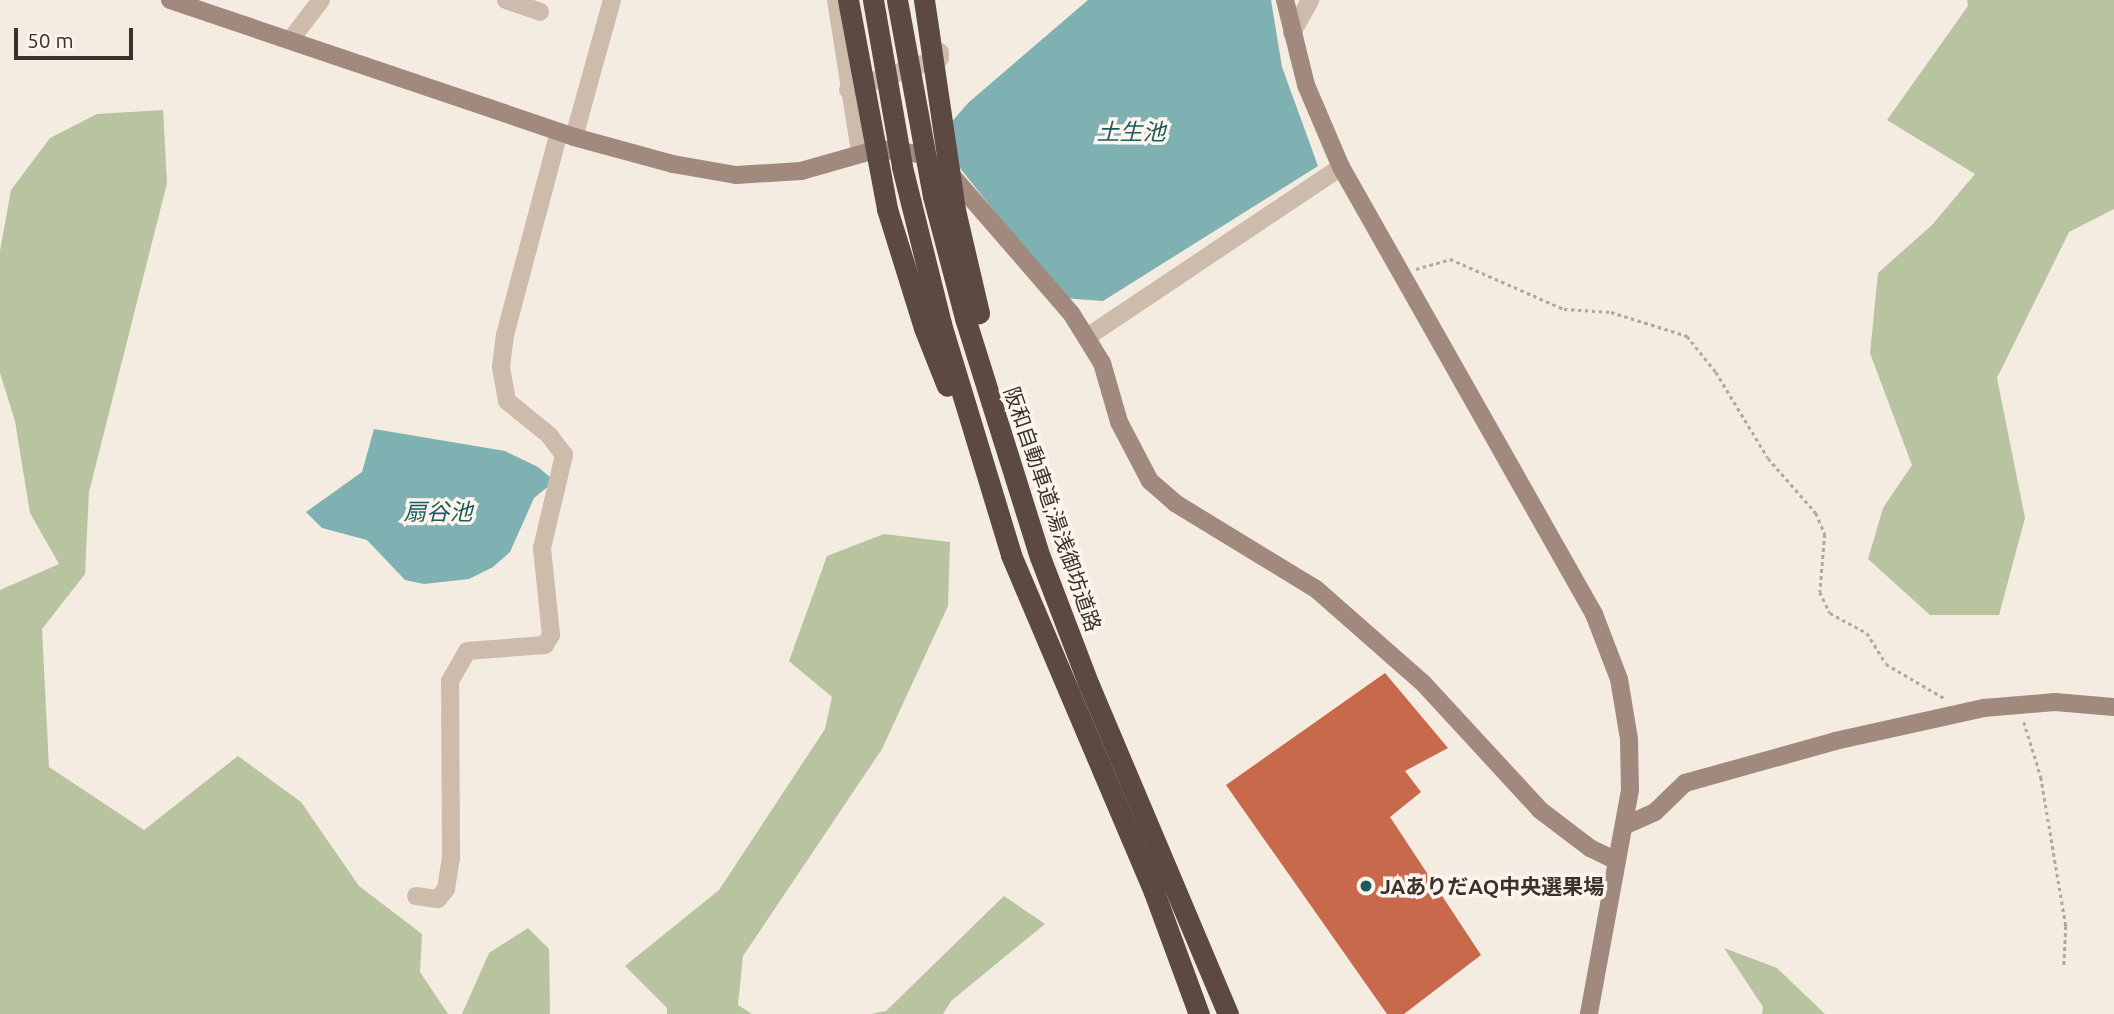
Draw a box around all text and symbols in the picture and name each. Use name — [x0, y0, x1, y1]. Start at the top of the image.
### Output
scale bar — [18, 14, 136, 58]
text: 50 m — [27, 28, 74, 52]
water label: 土生池 — [1097, 118, 1165, 146]
street label: 阪和自動車道;湯浅御坊道路 — [999, 383, 1107, 635]
water label: 扇谷池 — [404, 498, 472, 526]
place label: JAありだAQ中央選果場 — [1380, 873, 1604, 899]
marker: JAありだAQ中央選果場 — [1358, 878, 1374, 894]

